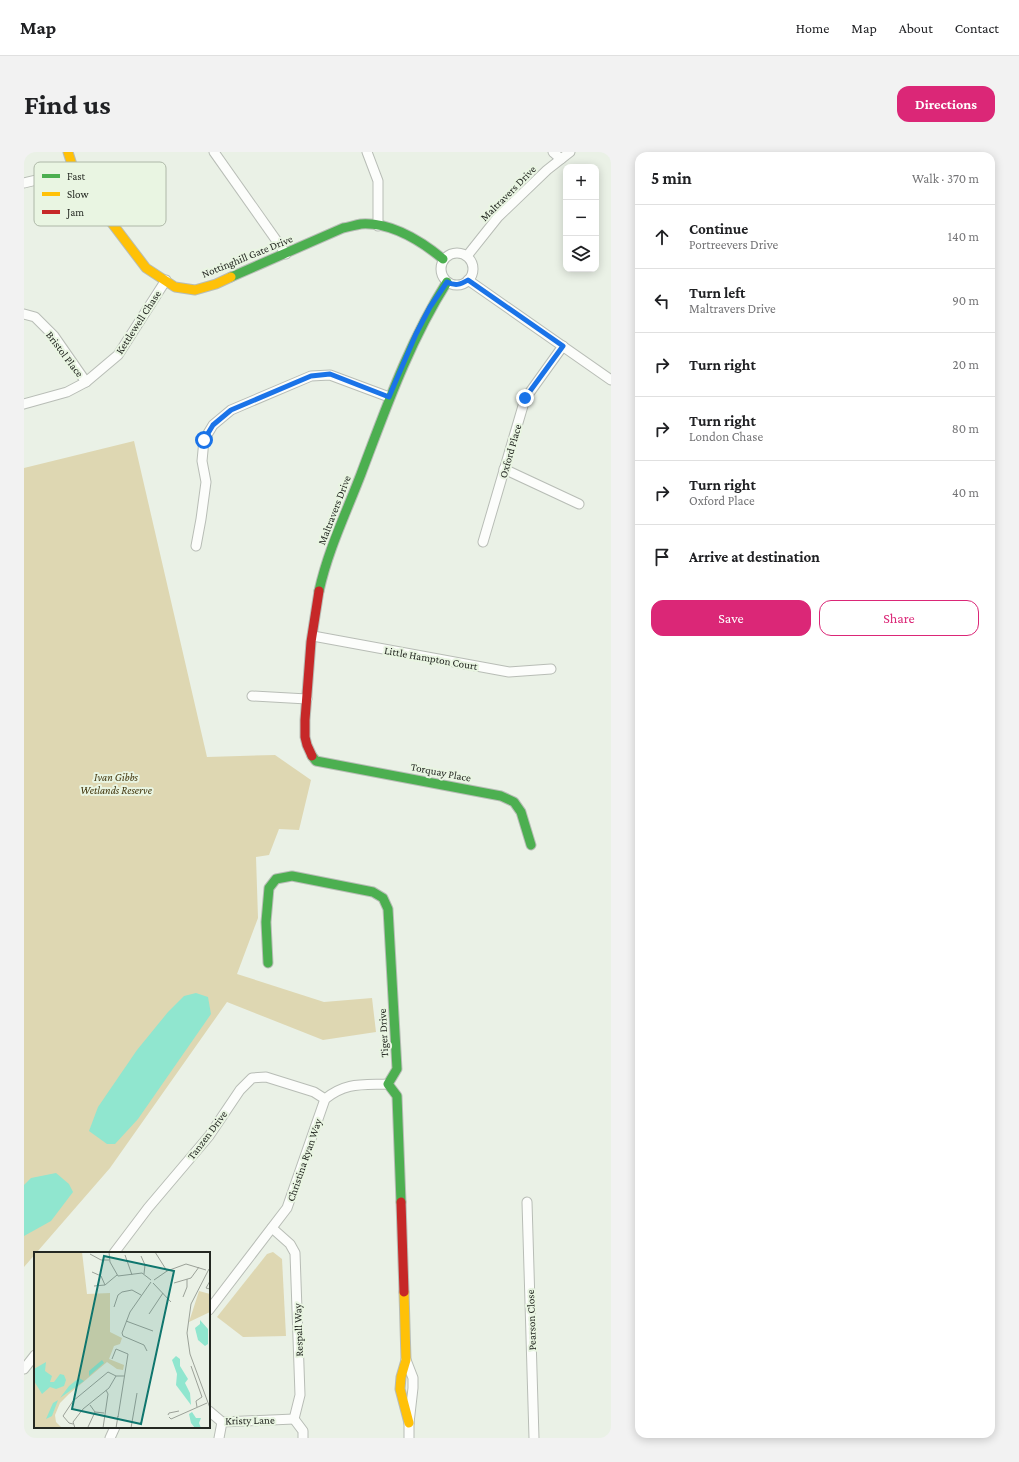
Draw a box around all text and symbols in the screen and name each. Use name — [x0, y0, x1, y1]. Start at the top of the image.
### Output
text: Map — [20, 17, 56, 38]
text: Home — [796, 20, 829, 36]
text: Map — [851, 20, 877, 36]
text: About — [899, 20, 933, 36]
text: Contact — [955, 20, 999, 36]
button: Directions — [897, 86, 995, 122]
text: Find us — [24, 89, 111, 120]
legend — [34, 162, 166, 226]
street label: Maltravers Drive — [478, 163, 538, 223]
map controls — [563, 164, 599, 272]
button: + — [563, 164, 599, 200]
text: 5 min — [651, 169, 692, 188]
text: Fast — [67, 170, 86, 182]
text: Walk · 370 m — [912, 171, 979, 186]
text: Slow — [67, 188, 89, 200]
button: − — [563, 200, 599, 236]
text: Jam — [66, 206, 84, 219]
text: Continue — [689, 221, 748, 237]
icon: ahead — [651, 226, 673, 248]
text: 140 m — [948, 229, 979, 244]
street label: Nottinghill Gate Drive — [200, 232, 295, 281]
button: layers — [563, 236, 599, 272]
text: Portreevers Drive — [689, 237, 778, 252]
text: Turn left — [689, 285, 745, 301]
street label: Kettlewell Chase — [113, 288, 163, 356]
icon: left — [651, 290, 673, 312]
text: 90 m — [952, 293, 979, 308]
text: Maltravers Drive — [689, 301, 776, 316]
street label: Bristol Place — [44, 329, 86, 379]
icon: right — [651, 354, 673, 376]
text: Turn right — [689, 357, 756, 373]
text: 20 m — [953, 357, 979, 372]
route end — [516, 389, 534, 407]
text: Turn right — [689, 413, 756, 429]
icon: right — [651, 418, 673, 440]
text: 80 m — [952, 421, 979, 436]
street label: Oxford Place — [497, 422, 523, 479]
text: London Chase — [689, 429, 763, 444]
route start — [195, 431, 213, 449]
street label: Maltravers Drive — [315, 473, 353, 546]
text: Turn right — [689, 477, 756, 493]
icon: right — [651, 482, 673, 504]
text: 40 m — [952, 485, 979, 500]
text: Oxford Place — [689, 493, 755, 508]
icon: arrive — [651, 546, 673, 568]
text: Arrive at destination — [689, 549, 820, 565]
button: Save — [651, 600, 811, 636]
button: Share — [819, 600, 979, 636]
street label: Little Hampton Court — [383, 644, 479, 673]
street label: Torquay Place — [410, 760, 472, 785]
park label: Ivan Gibbs Wetlands Reserve — [80, 771, 153, 796]
street label: Tiger Drive — [376, 1008, 391, 1058]
street label: Tanzen Drive — [185, 1108, 229, 1162]
street label: Christina Ryan Way — [284, 1116, 325, 1203]
inset map — [34, 1252, 210, 1428]
street label: Pearson Close — [524, 1289, 538, 1351]
street label: Respall Way — [291, 1302, 306, 1357]
street label: Kristy Lane — [225, 1414, 275, 1427]

